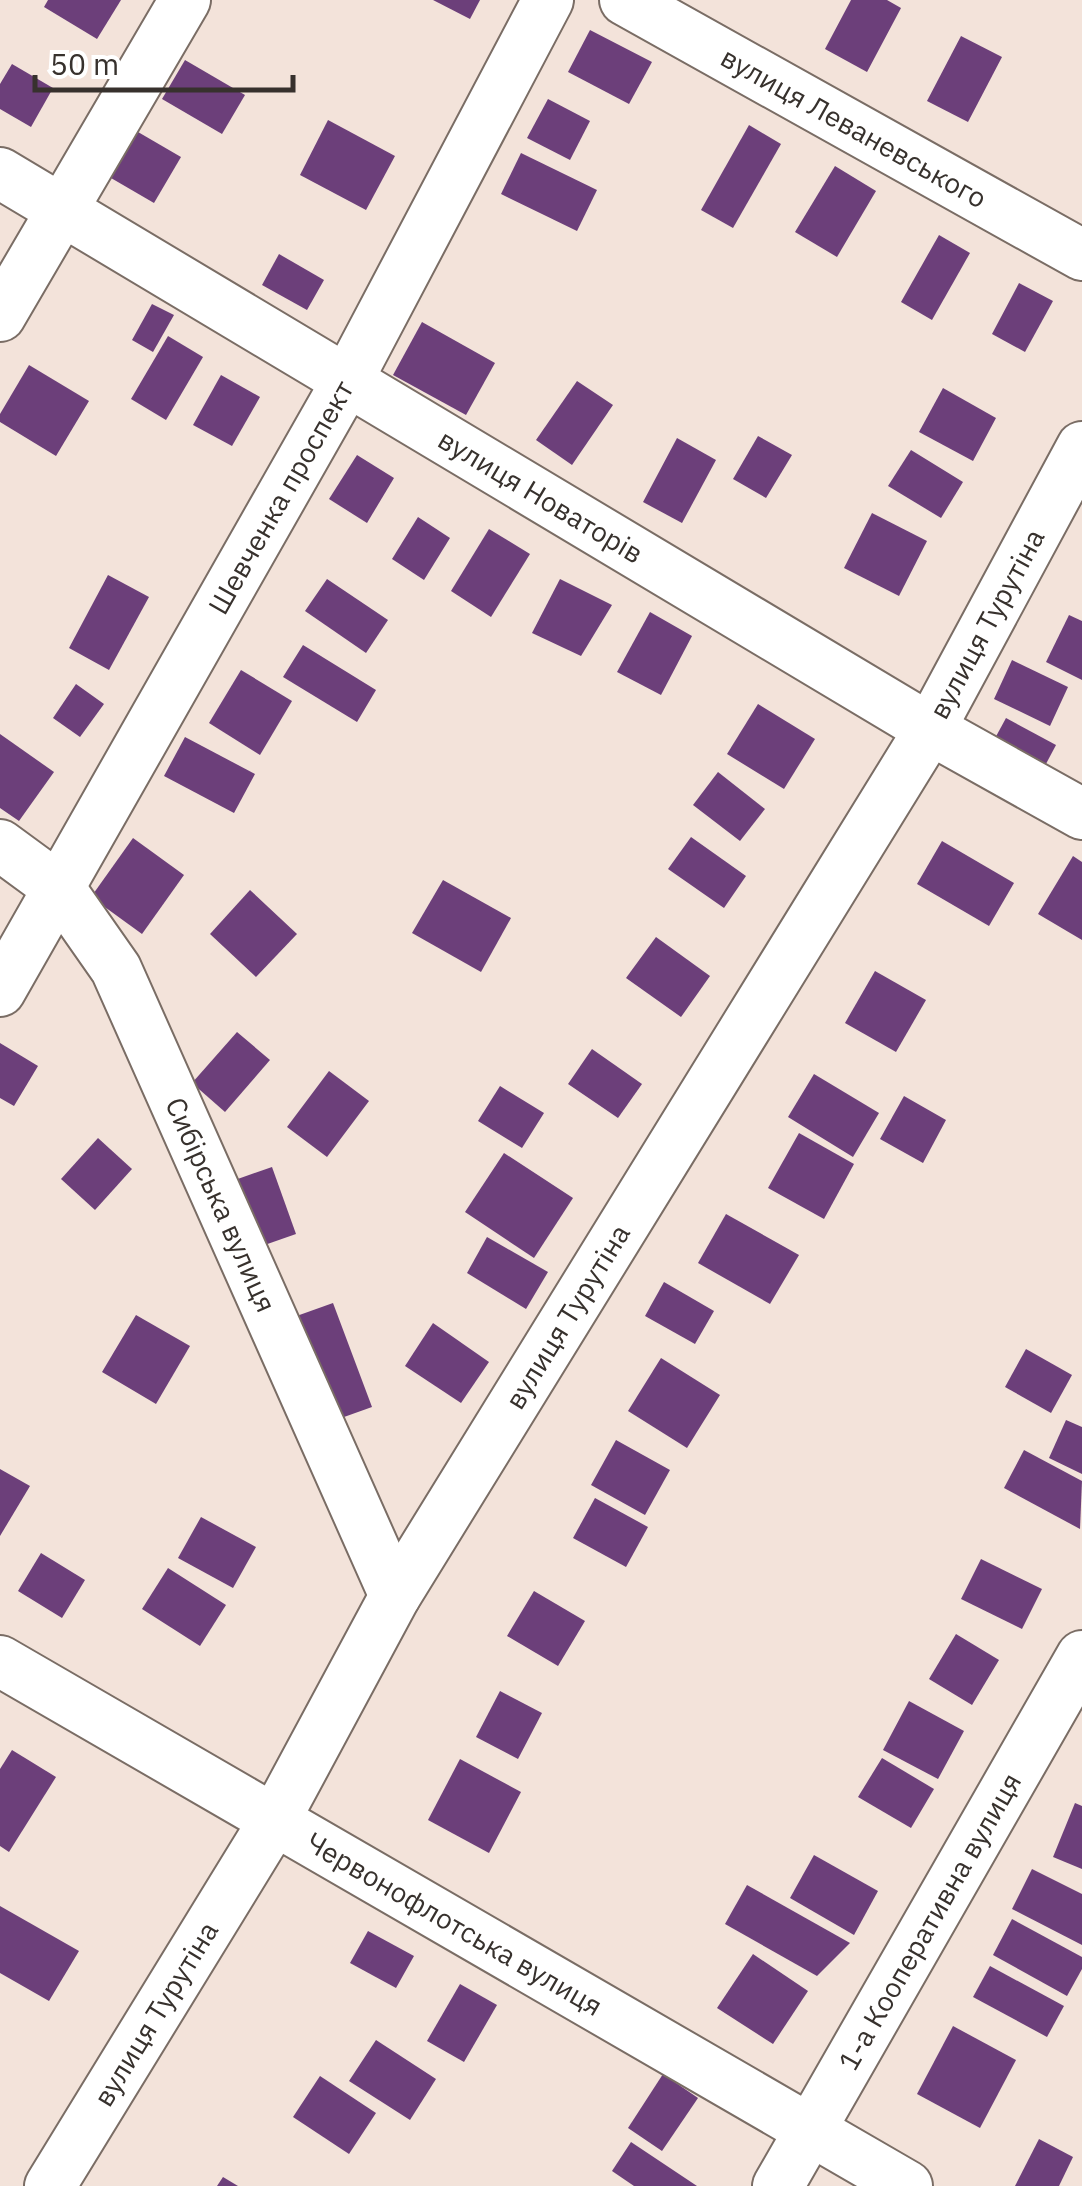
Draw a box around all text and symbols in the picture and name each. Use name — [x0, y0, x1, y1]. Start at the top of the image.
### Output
scale bar — [35, 30, 292, 92]
street label: вулиця Леваневського — [715, 38, 993, 216]
text: 50 m — [50, 44, 119, 83]
street label: Шевченка проспект — [199, 373, 362, 621]
street label: вулиця Новаторів — [432, 420, 650, 571]
street label: вулиця Турутіна — [920, 522, 1052, 725]
street label: Сибірська вулиця — [157, 1091, 285, 1318]
street label: вулиця Турутіна — [496, 1217, 638, 1416]
street label: 1-а Кооперативна вулиця — [829, 1766, 1029, 2077]
street label: Червонофлотська вулиця — [300, 1823, 610, 2024]
street label: вулиця Турутіна — [84, 1914, 226, 2113]

